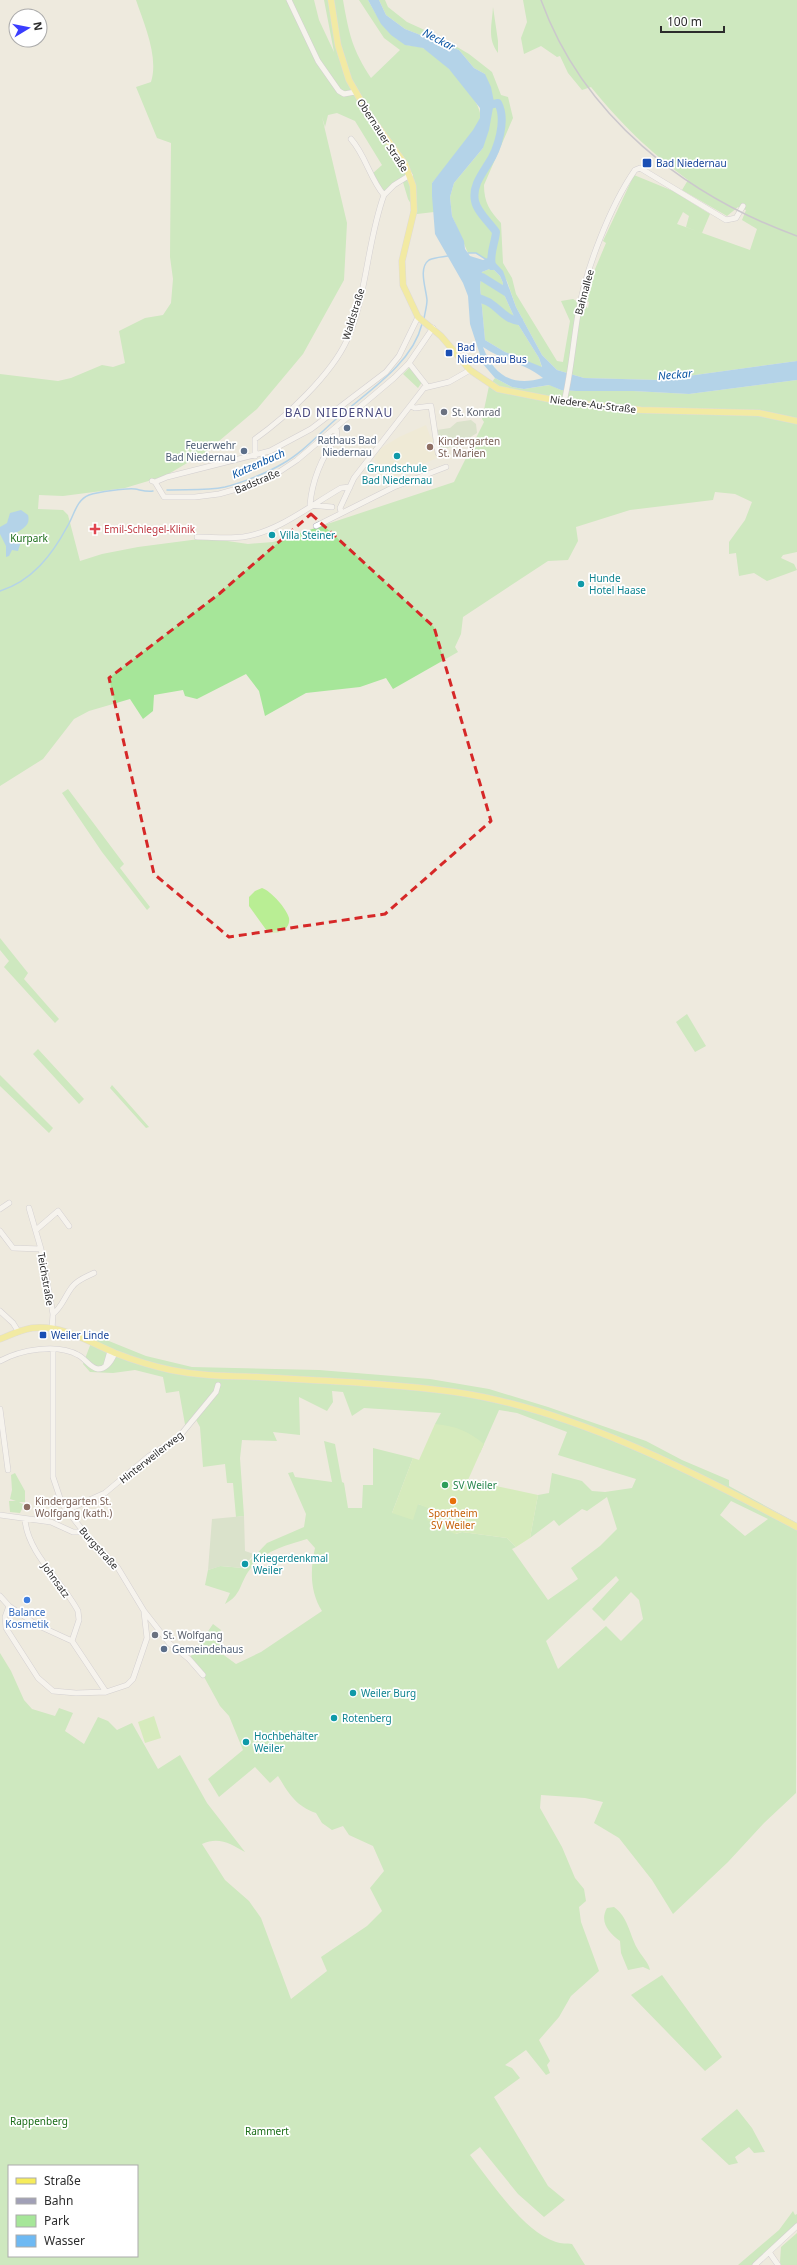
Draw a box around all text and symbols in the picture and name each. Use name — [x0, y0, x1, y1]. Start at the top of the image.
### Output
north arrow — [8, 8, 48, 48]
scale bar — [661, 8, 724, 34]
text: 100 m — [667, 13, 702, 30]
text: N — [30, 20, 47, 32]
water label: Neckar — [420, 24, 458, 54]
street label: Obernauer Straße — [354, 96, 412, 175]
place label: Bad Niedernau — [656, 156, 727, 170]
marker: Bad Niedernau — [641, 157, 653, 169]
street label: Bahnallee — [571, 267, 597, 316]
street label: Waldstraße — [339, 286, 368, 342]
place label: Bad Niedernau Bus — [457, 340, 527, 366]
marker: Bad Niedernau Bus — [444, 348, 454, 358]
water label: Neckar — [657, 365, 693, 383]
street label: Niedere-Au-Straße — [549, 392, 637, 416]
district label: BAD NIEDERNAU — [285, 404, 393, 421]
place label: St. Konrad — [452, 405, 501, 419]
marker: St. Konrad — [439, 407, 449, 417]
marker: Rathaus Bad Niedernau — [342, 423, 352, 433]
place label: Rathaus Bad Niedernau — [317, 433, 377, 459]
place label: Kindergarten St. Marien — [438, 434, 500, 460]
place label: Feuerwehr Bad Niedernau — [165, 438, 236, 464]
marker: Kindergarten St. Marien — [425, 442, 435, 452]
water label: Katzenbach — [229, 445, 287, 481]
marker: Feuerwehr Bad Niedernau — [239, 446, 249, 456]
marker: Grundschule Bad Niedernau — [392, 451, 402, 461]
place label: Grundschule Bad Niedernau — [362, 461, 432, 487]
street label: Badstraße — [232, 465, 282, 497]
place label: Emil-Schlegel-Klinik — [104, 522, 196, 536]
marker: Emil-Schlegel-Klinik — [89, 523, 101, 535]
place label: Villa Steiner — [280, 528, 335, 542]
marker: Villa Steiner — [267, 530, 277, 540]
park label: Kurpark — [10, 531, 49, 545]
place label: Hunde Hotel Haase — [589, 571, 646, 597]
marker: Hunde Hotel Haase — [576, 579, 586, 589]
street label: Teichstraße — [34, 1251, 58, 1307]
place label: Weiler Linde — [51, 1328, 109, 1342]
marker: Weiler Linde — [38, 1330, 48, 1340]
street label: Hinterweilerweg — [116, 1428, 186, 1486]
place label: SV Weiler — [453, 1478, 497, 1492]
marker: SV Weiler — [440, 1480, 450, 1490]
place label: Kindergarten St. Wolfgang (kath.) — [35, 1494, 112, 1520]
marker: Sportheim SV Weiler — [448, 1496, 458, 1506]
marker: Kindergarten St. Wolfgang (kath.) — [22, 1502, 32, 1512]
place label: Sportheim SV Weiler — [428, 1506, 478, 1532]
street label: Burgstraße — [76, 1524, 122, 1573]
place label: Kriegerdenkmal Weiler — [253, 1551, 328, 1577]
street label: Johnsatz — [38, 1559, 74, 1600]
marker: Kriegerdenkmal Weiler — [240, 1559, 250, 1569]
marker: Balance Kosmetik — [22, 1595, 32, 1605]
place label: Balance Kosmetik — [5, 1605, 49, 1631]
place label: St. Wolfgang — [163, 1628, 223, 1642]
marker: St. Wolfgang — [150, 1630, 160, 1640]
place label: Gemeindehaus — [172, 1642, 243, 1656]
marker: Gemeindehaus — [159, 1644, 169, 1654]
place label: Weiler Burg — [361, 1686, 416, 1700]
marker: Weiler Burg — [348, 1688, 358, 1698]
place label: Rotenberg — [342, 1711, 392, 1725]
marker: Rotenberg — [329, 1713, 339, 1723]
place label: Hochbehälter Weiler — [254, 1729, 318, 1755]
marker: Hochbehälter Weiler — [241, 1737, 251, 1747]
park label: Rappenberg — [10, 2114, 68, 2128]
park label: Rammert — [245, 2124, 289, 2138]
legend — [8, 2165, 138, 2257]
text: Straße — [44, 2172, 81, 2189]
text: Bahn — [44, 2192, 73, 2209]
text: Park — [44, 2212, 70, 2229]
text: Wasser — [44, 2232, 85, 2249]

